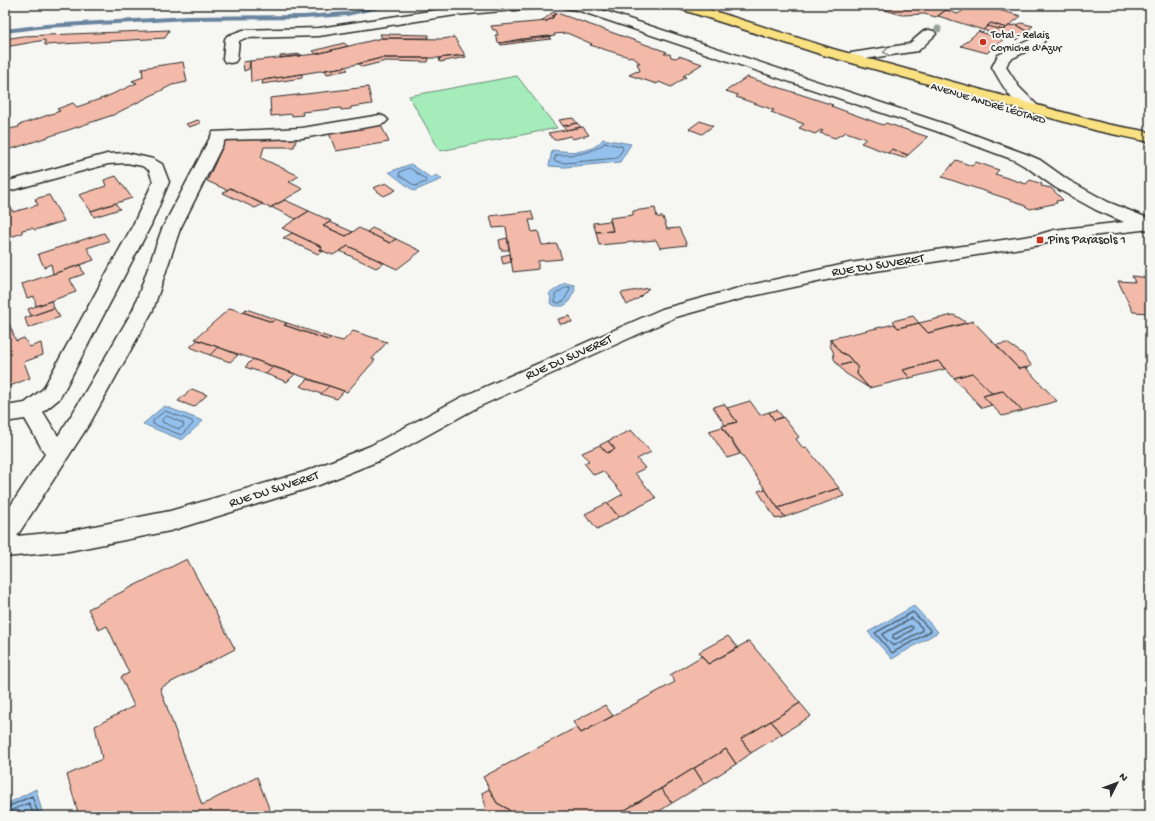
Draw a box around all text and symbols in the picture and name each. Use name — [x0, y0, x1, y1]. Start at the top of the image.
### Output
place label: Total - Relais Corniche d'Azur — [990, 30, 1063, 55]
marker: Total - Relais Corniche d'Azur — [978, 37, 988, 47]
one-way arrow — [883, 47, 889, 56]
street label: AVENUE ANDRÉ LÉOTARD — [929, 80, 1048, 127]
place label: Pins Parasols 1 — [1047, 233, 1126, 248]
marker: Pins Parasols 1 — [1035, 235, 1045, 245]
street label: RUE DU SUVERET — [831, 251, 926, 281]
street label: RUE DU SUVERET — [523, 332, 616, 384]
street label: RUE DU SUVERET — [227, 468, 322, 512]
north arrow — [1097, 763, 1137, 803]
text: N — [1116, 771, 1130, 784]

